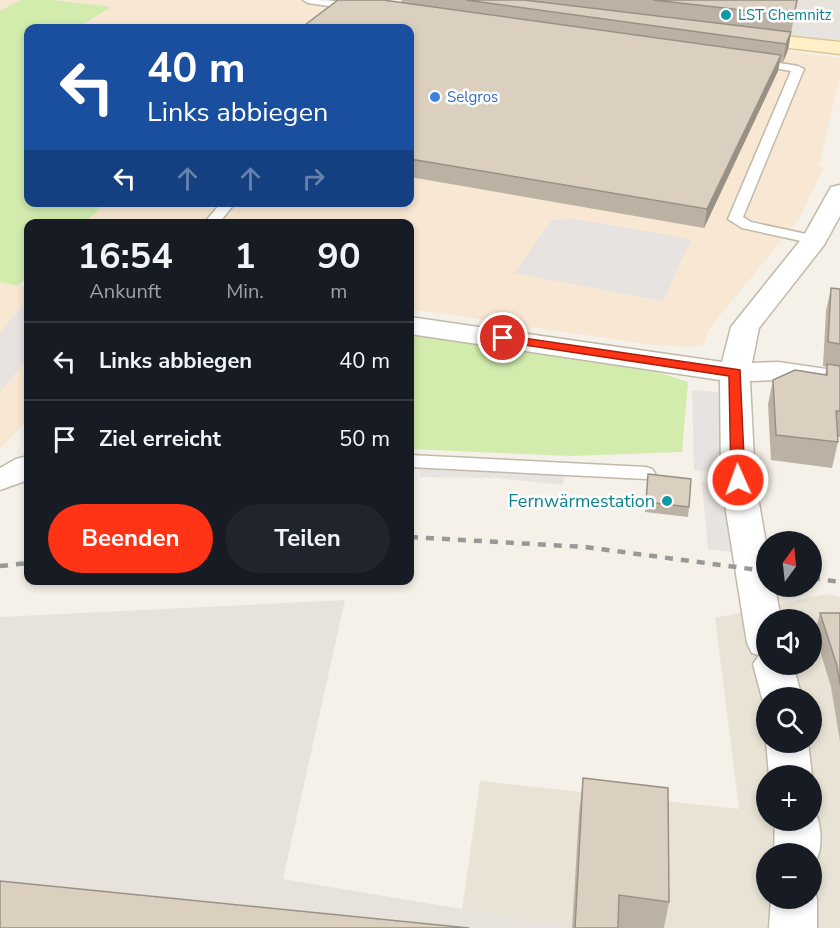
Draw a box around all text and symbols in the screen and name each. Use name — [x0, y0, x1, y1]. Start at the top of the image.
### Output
place label: LST Chemnitz — [738, 5, 831, 25]
marker: LST Chemnitz — [719, 8, 733, 22]
text: 40 m — [147, 40, 246, 97]
icon: left — [48, 48, 126, 126]
place label: Selgros — [447, 87, 498, 107]
marker: Selgros — [428, 90, 442, 104]
text: Links abbiegen — [147, 94, 328, 131]
icon: left — [108, 162, 141, 195]
icon: ahead — [171, 162, 204, 195]
icon: ahead — [234, 162, 267, 195]
icon: right — [297, 162, 330, 195]
text: 16:54 — [77, 232, 173, 281]
text: 1 — [234, 232, 256, 281]
text: 90 — [317, 232, 361, 281]
text: Ankunft — [89, 278, 161, 305]
text: Min. — [226, 278, 264, 305]
text: m — [330, 278, 347, 305]
pin — [477, 312, 528, 363]
icon: arrive — [486, 321, 519, 354]
icon: left — [48, 345, 81, 378]
text: Links abbiegen — [99, 346, 252, 376]
text: 40 m — [339, 346, 390, 376]
icon: arrive — [48, 423, 81, 456]
text: Ziel erreicht — [99, 424, 221, 454]
text: 50 m — [339, 424, 390, 454]
position arrow — [706, 448, 770, 512]
place label: Fernwärmestation — [508, 489, 655, 513]
marker: Fernwärmestation — [660, 494, 674, 508]
button: Beenden — [48, 504, 213, 573]
button: Teilen — [225, 504, 390, 573]
north arrow — [756, 531, 822, 597]
map controls — [756, 531, 822, 909]
button: sound — [756, 609, 822, 675]
button: search — [756, 687, 822, 753]
button: + — [756, 765, 822, 831]
button: − — [756, 843, 822, 909]

